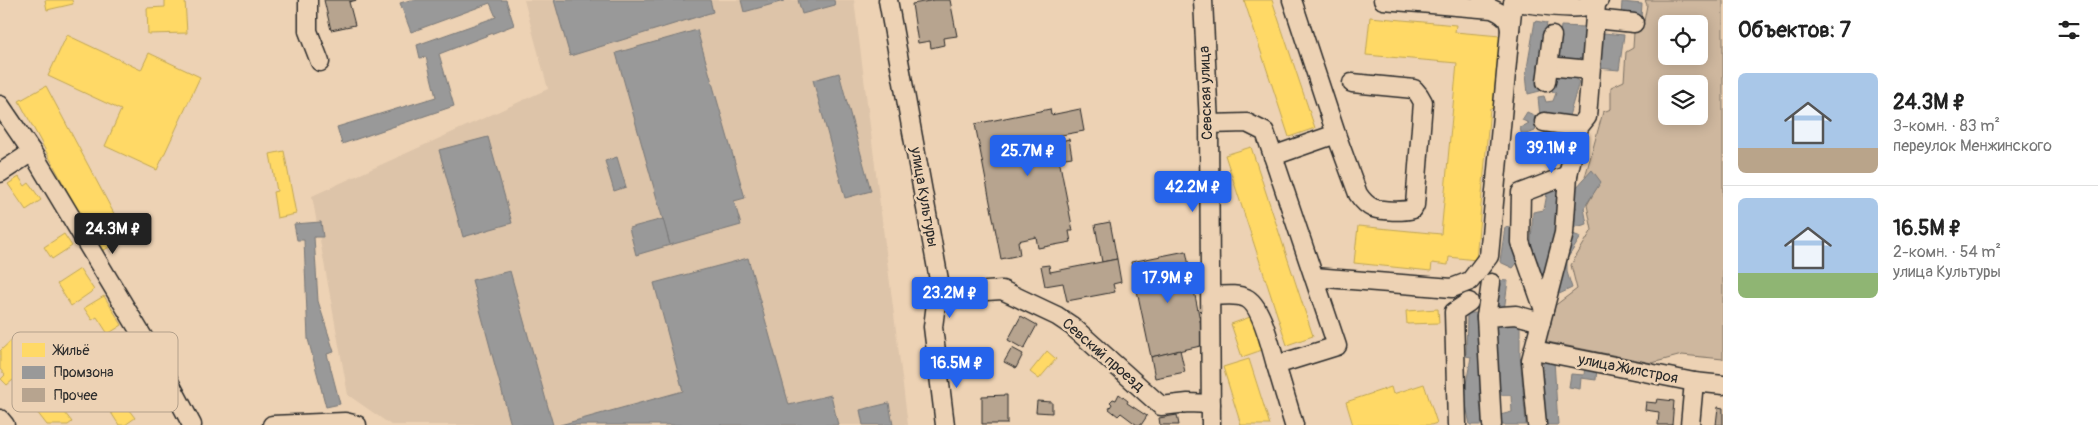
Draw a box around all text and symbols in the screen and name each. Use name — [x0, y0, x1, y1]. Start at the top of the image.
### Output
map controls — [1658, 15, 1708, 125]
button: locate — [1658, 15, 1708, 65]
icon: filters — [2055, 16, 2083, 44]
text: Объектов: 7 — [1738, 17, 1851, 44]
street label: Севская улица — [1195, 46, 1217, 140]
button: layers — [1658, 75, 1708, 125]
text: 24.3M ₽ — [1893, 89, 1966, 116]
icon: home — [1778, 93, 1838, 153]
text: 3-комн. · 83 m² — [1893, 116, 2000, 136]
pin: 39.1M ₽ — [1506, 132, 1598, 174]
pin: 25.7M ₽ — [982, 134, 1074, 177]
text: переулок Менжинского — [1893, 136, 2052, 156]
text: 39.1M ₽ — [1526, 138, 1578, 158]
text: 25.7M ₽ — [1001, 141, 1055, 161]
street label: улица Культуры — [906, 145, 942, 248]
pin: 42.2M ₽ — [1147, 170, 1239, 213]
text: 42.2M ₽ — [1165, 177, 1221, 197]
pin: 24.3M ₽ — [67, 212, 159, 255]
text: 16.5M ₽ — [1893, 215, 1962, 242]
icon: home — [1778, 218, 1838, 278]
text: 24.3M ₽ — [85, 219, 141, 239]
text: 2-комн. · 54 m² — [1893, 242, 2001, 262]
pin: 17.9M ₽ — [1122, 262, 1214, 304]
text: улица Культуры — [1893, 262, 2001, 282]
text: 17.9M ₽ — [1142, 268, 1194, 288]
pin: 23.2M ₽ — [904, 276, 996, 319]
text: 23.2M ₽ — [923, 283, 977, 303]
street label: Севский проезд — [1058, 314, 1148, 396]
legend — [12, 332, 178, 412]
text: Жильё — [52, 342, 90, 359]
pin: 16.5M ₽ — [911, 346, 1003, 389]
street label: улица Жилстроя — [1576, 350, 1679, 388]
text: 16.5M ₽ — [931, 353, 983, 373]
text: Промзона — [54, 364, 114, 381]
text: Прочее — [54, 387, 97, 404]

